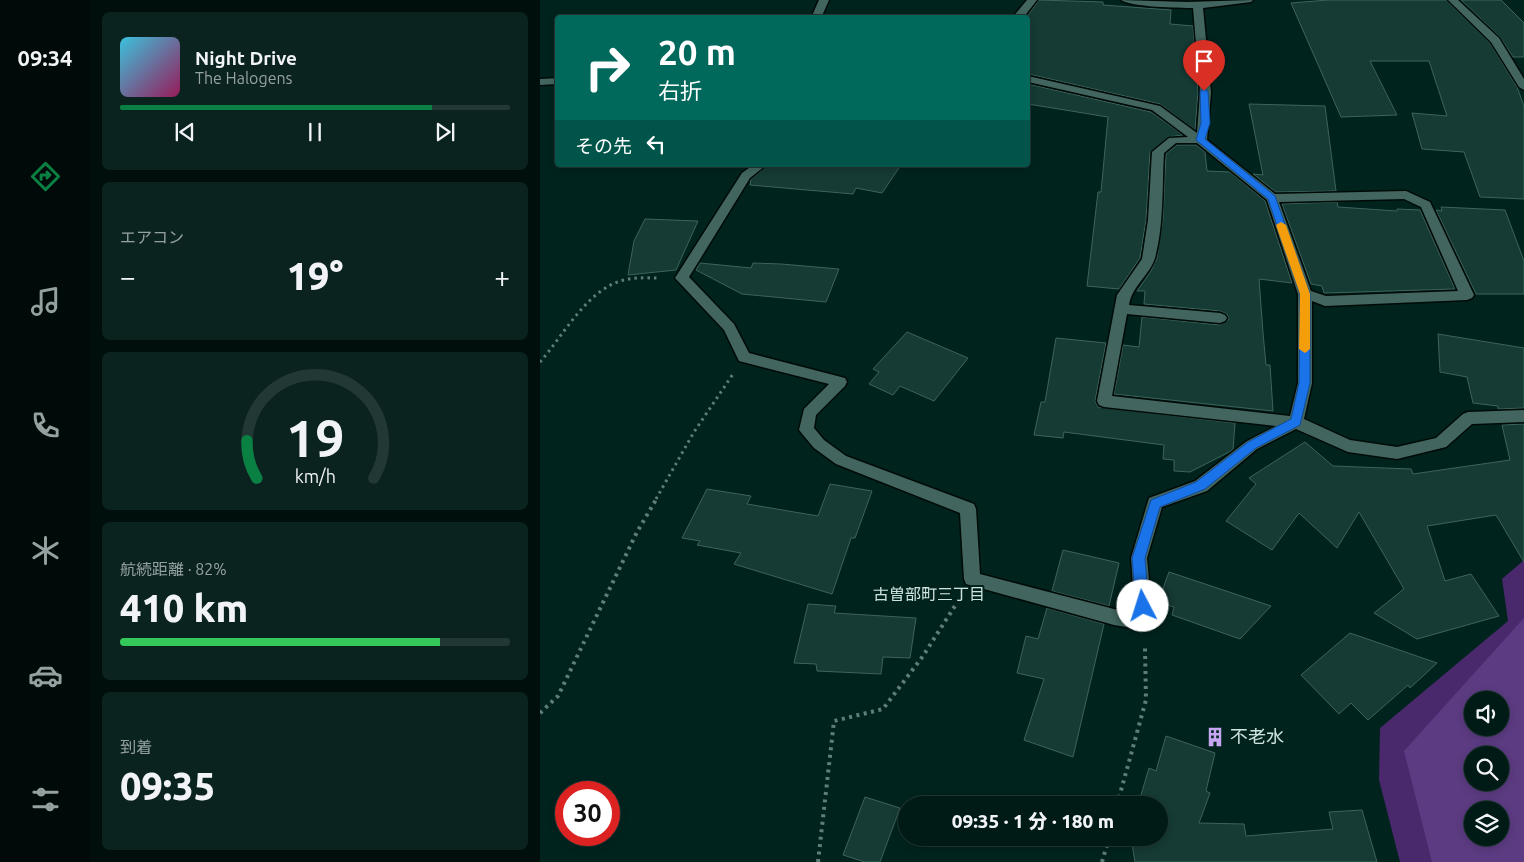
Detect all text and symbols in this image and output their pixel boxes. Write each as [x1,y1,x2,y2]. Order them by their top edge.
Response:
text: 20 m [658,32,736,72]
icon: right [575,35,640,100]
pin [1183,40,1225,91]
text: 09:34 [17,45,73,70]
text: Night Drive [195,47,297,69]
icon: arrive [1190,47,1218,75]
text: The Halogens [195,69,293,87]
text: 右折 [658,78,702,103]
icon: previous [171,118,199,146]
icon: pause [301,118,329,146]
icon: next [431,118,459,146]
icon: left [642,130,670,158]
text: その先 [575,135,632,157]
icon: directions [28,159,63,194]
text: エアコン [120,228,184,246]
text: 19° [287,255,343,297]
text: − [120,261,136,292]
text: + [494,261,510,292]
icon: music [28,284,63,319]
icon: phone [28,408,63,443]
text: 19 [286,409,344,467]
text: km/h [294,466,336,486]
icon: climate [28,533,63,568]
text: 航続距離 · 82% [120,560,227,578]
position arrow [1116,579,1168,631]
district label: 古曽部町三丁目 [873,585,985,603]
text: 410 km [120,587,248,629]
icon: car [28,658,63,693]
map controls [1464,691,1509,846]
button: sound [1464,691,1509,736]
building icon: 不老水 [1204,726,1226,748]
place label: 不老水 [1230,726,1284,746]
text: 到着 [120,738,152,756]
button: search [1464,746,1509,791]
text: 09:35 [120,765,215,807]
speed limit sign: 30 [555,781,620,846]
icon: filters [28,782,63,817]
button: layers [1464,801,1509,846]
text: 09:35 · 1 分 · 180 m [952,810,1114,832]

